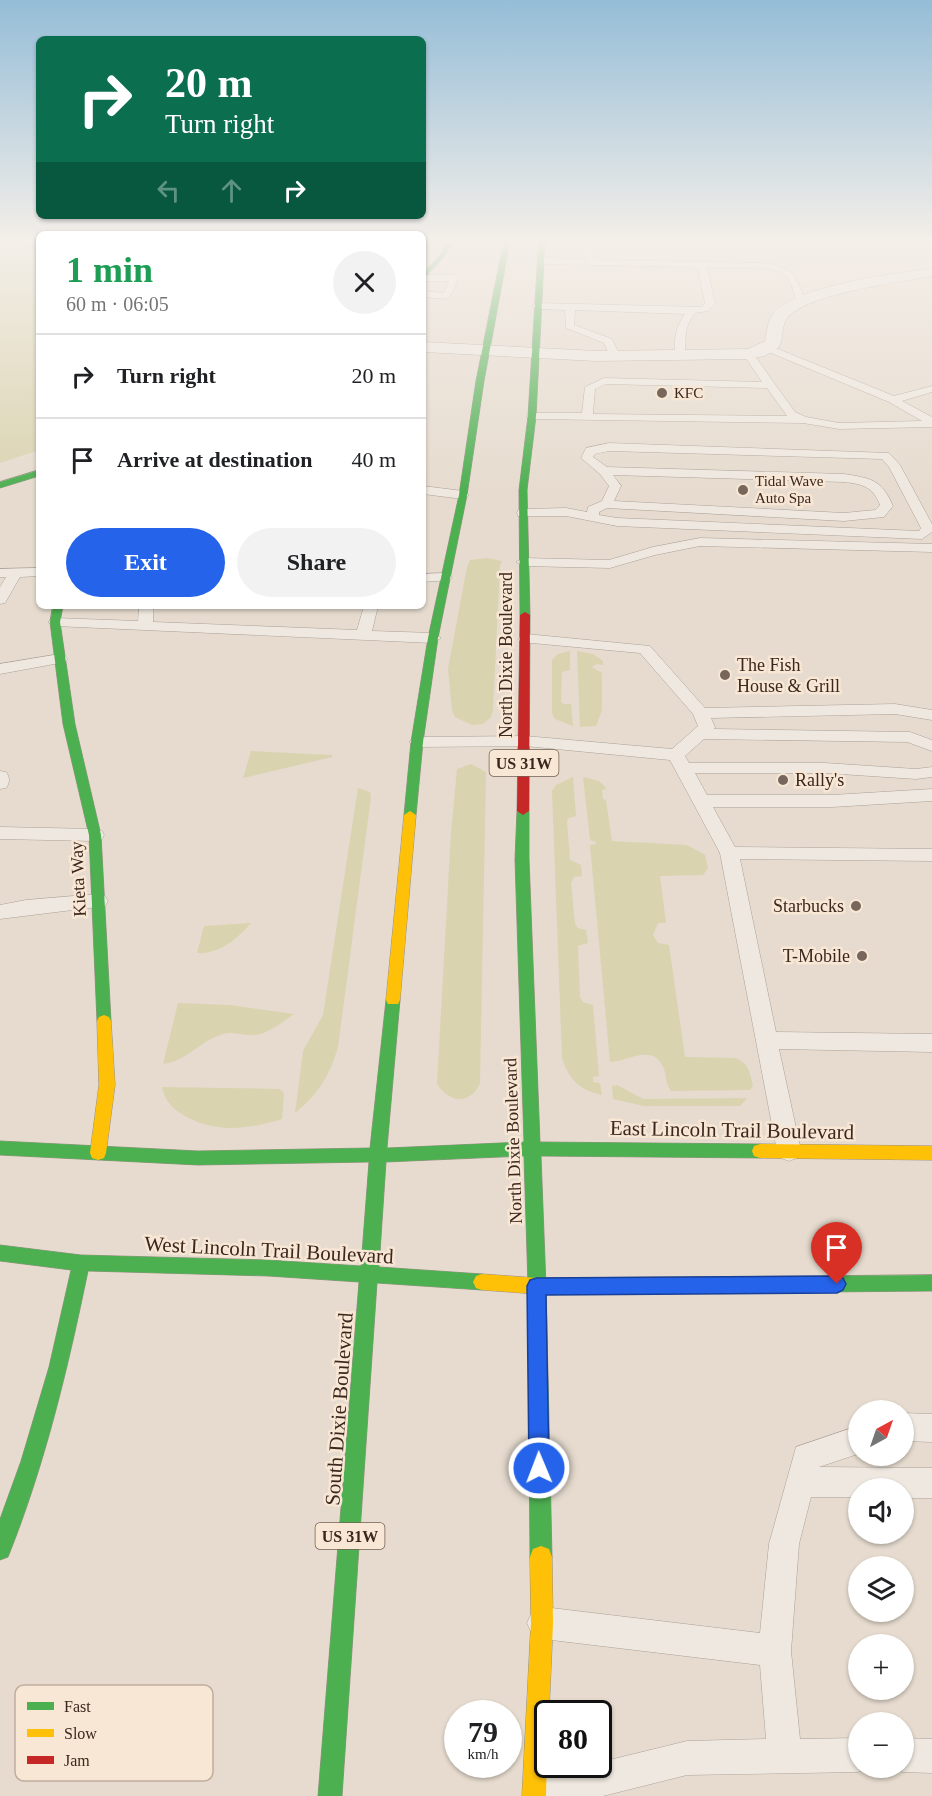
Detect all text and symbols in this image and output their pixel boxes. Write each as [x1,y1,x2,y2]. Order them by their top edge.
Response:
icon: right [66,60,144,138]
text: 20 m [165,60,253,106]
text: Turn right [165,109,274,139]
icon: left [152,174,185,207]
icon: ahead [215,174,248,207]
icon: right [278,174,311,207]
text: 1 min [66,250,153,290]
button: close [333,251,396,314]
text: 60 m · 06:05 [66,293,169,315]
icon: right [66,360,99,393]
text: Turn right [117,363,216,388]
text: 20 m [351,363,396,388]
place label: KFC [674,385,703,401]
marker: KFC [655,386,669,400]
icon: arrive [66,444,99,477]
text: Arrive at destination [117,447,313,472]
text: 40 m [351,447,396,472]
place label: Tidal Wave Auto Spa [755,473,824,506]
marker: Tidal Wave Auto Spa [736,483,750,497]
button: Exit [66,528,225,597]
button: Share [237,528,396,597]
street label: North Dixie Boulevard [496,572,516,738]
place label: The Fish House & Grill [737,655,840,696]
marker: The Fish House & Grill [718,668,732,682]
road number: US 31W [490,750,558,776]
place label: Rally's [795,770,844,790]
marker: Rally's [776,773,790,787]
street label: Kieta Way [66,841,90,917]
place label: Starbucks [773,896,844,916]
marker: Starbucks [849,899,863,913]
place label: T-Mobile [783,946,850,966]
marker: T-Mobile [855,949,869,963]
street label: North Dixie Boulevard [500,1058,526,1224]
street label: East Lincoln Trail Boulevard [610,1116,855,1144]
pin [811,1222,862,1284]
street label: West Lincoln Trail Boulevard [144,1231,395,1269]
icon: arrive [820,1231,853,1264]
street label: South Dixie Boulevard [320,1311,358,1506]
north arrow [848,1400,914,1466]
map controls [848,1400,914,1778]
position arrow [507,1436,571,1500]
button: sound [848,1478,914,1544]
road number: US 31W [316,1523,385,1549]
button: layers [848,1556,914,1622]
button: + [848,1634,914,1700]
legend [15,1685,213,1781]
text: Fast [64,1698,91,1715]
speed limit sign: 80 [534,1700,612,1778]
button: − [848,1712,914,1778]
text: 79 [468,1715,498,1748]
text: Slow [64,1725,97,1742]
text: km/h [468,1746,498,1762]
text: Jam [64,1752,90,1769]

